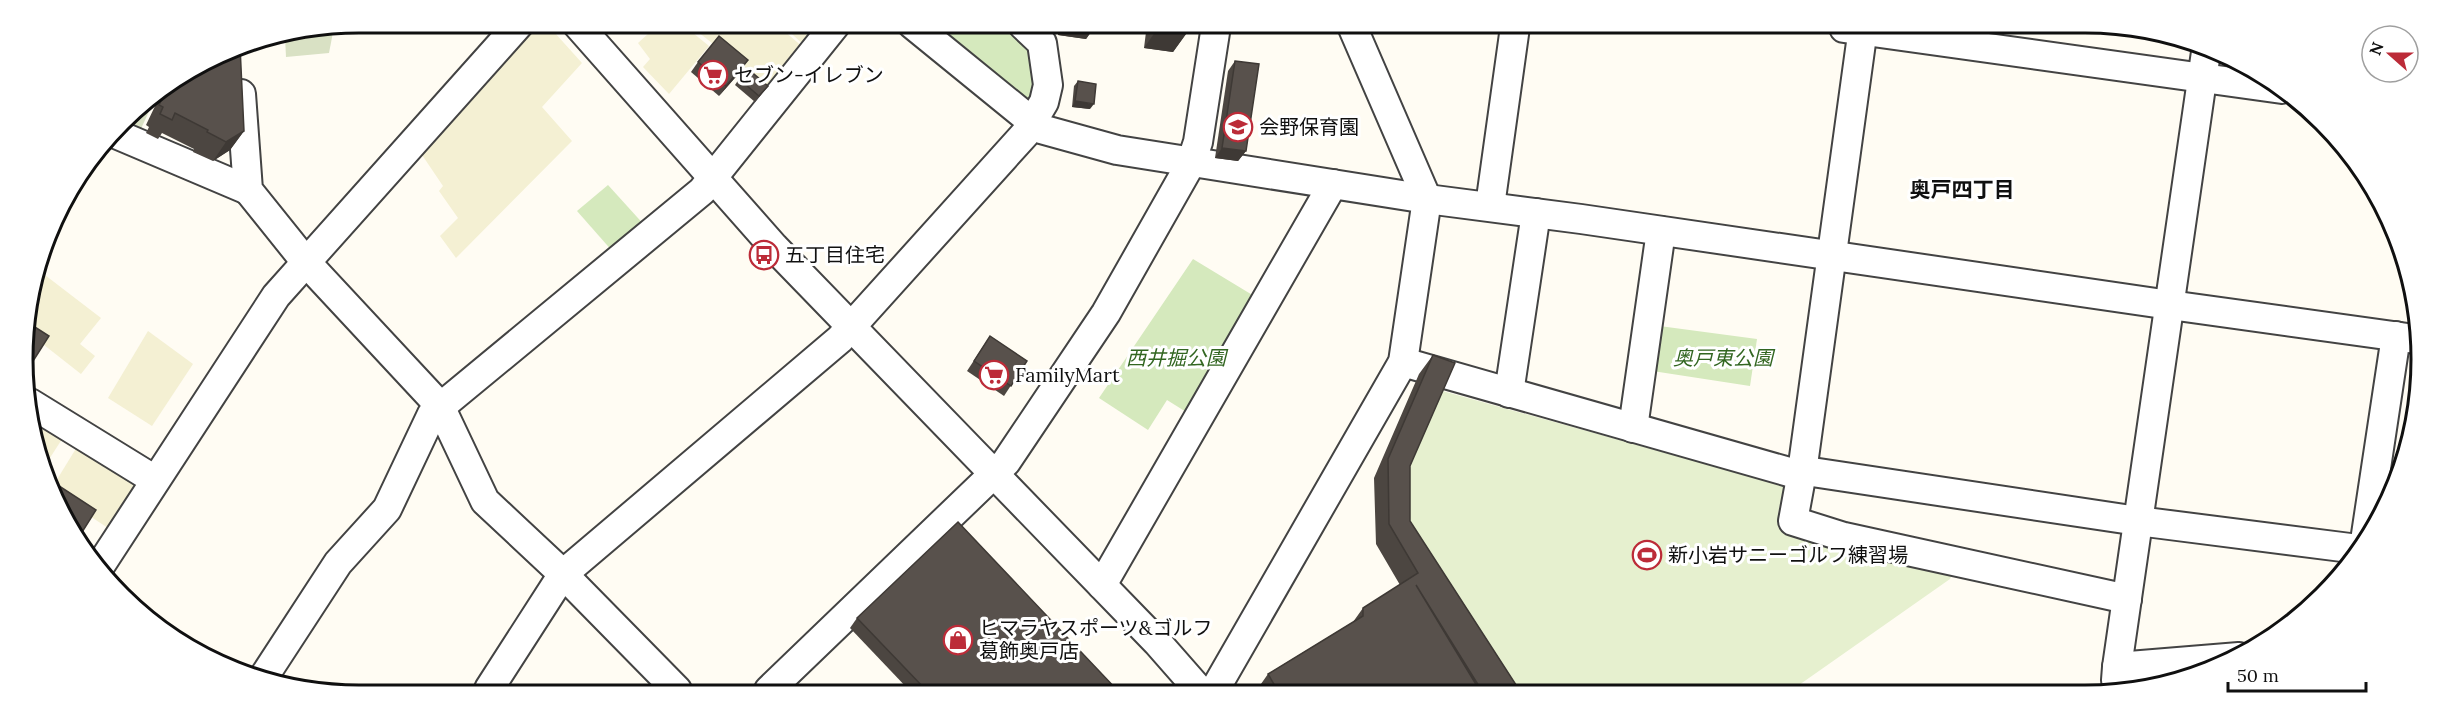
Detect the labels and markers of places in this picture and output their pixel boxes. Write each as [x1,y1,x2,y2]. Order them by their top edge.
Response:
supermarket icon: セブン-イレブン [697,59,729,91]
place label: セブン-イレブン [734,62,884,87]
school or university icon: 会野保育園 [1222,111,1254,143]
place label: 会野保育園 [1259,114,1359,139]
bus stop icon: 五丁目住宅 [748,239,780,271]
place label: 五丁目住宅 [785,242,885,267]
supermarket icon: FamilyMart [978,359,1010,391]
place label: FamilyMart [1015,362,1120,387]
sports icon: 新小岩サニーゴルフ練習場 [1631,539,1663,571]
place label: 新小岩サニーゴルフ練習場 [1668,542,1908,567]
place label: ヒマラヤスポーツ&ゴルフ 葛飾奥戸店 [979,615,1213,663]
shop icon: ヒマラヤスポーツ&ゴルフ 葛飾奥戸店 [942,624,974,656]

